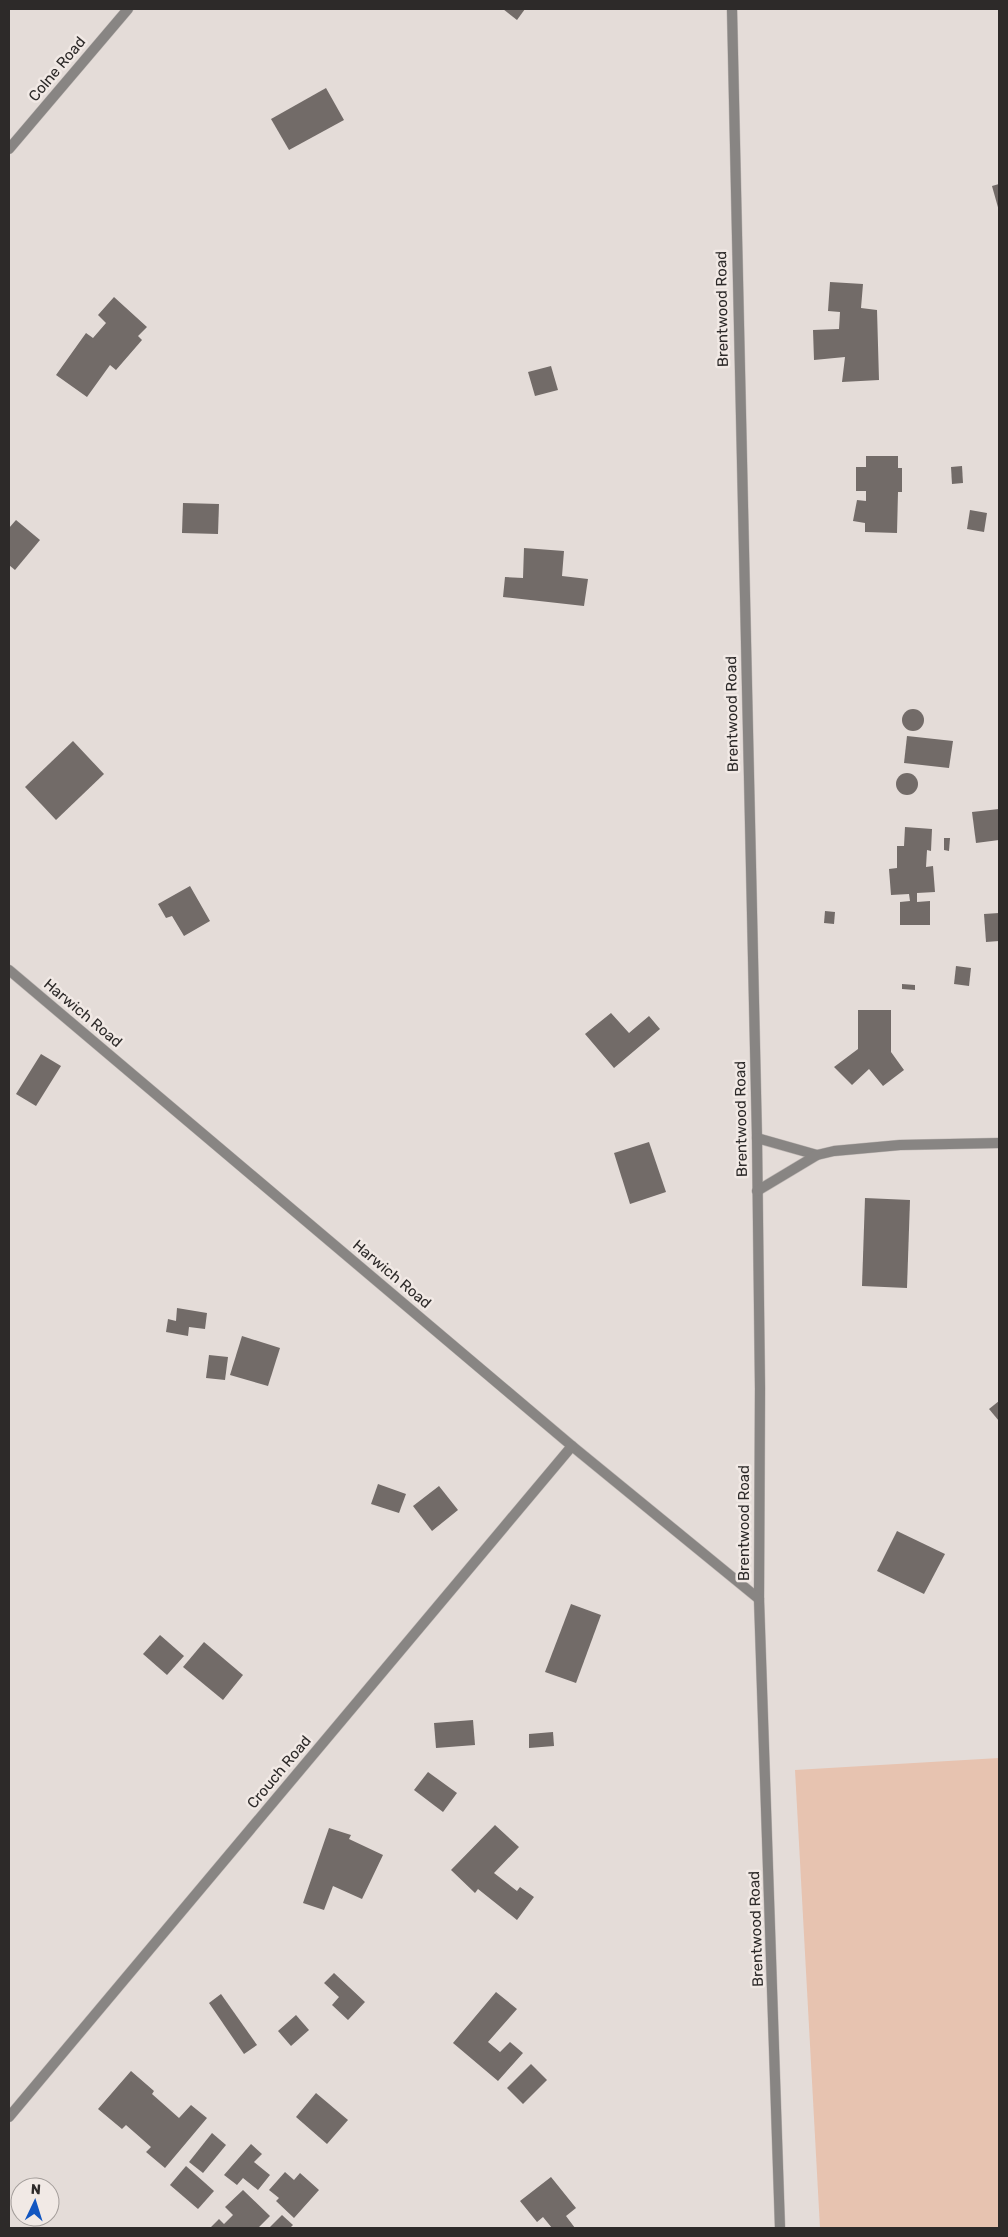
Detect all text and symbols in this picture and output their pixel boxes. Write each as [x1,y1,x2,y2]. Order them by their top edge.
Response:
street label: Colne Road [25,33,89,105]
street label: Brentwood Road [712,251,732,367]
street label: Brentwood Road [722,656,742,772]
street label: Harwich Road [40,975,126,1051]
street label: Brentwood Road [731,1061,751,1177]
street label: Harwich Road [349,1236,435,1312]
street label: Brentwood Road [735,1465,753,1581]
street label: Crouch Road [243,1732,315,1812]
street label: Brentwood Road [745,1871,767,1987]
north arrow [10,2177,60,2227]
text: N [30,2181,41,2198]

